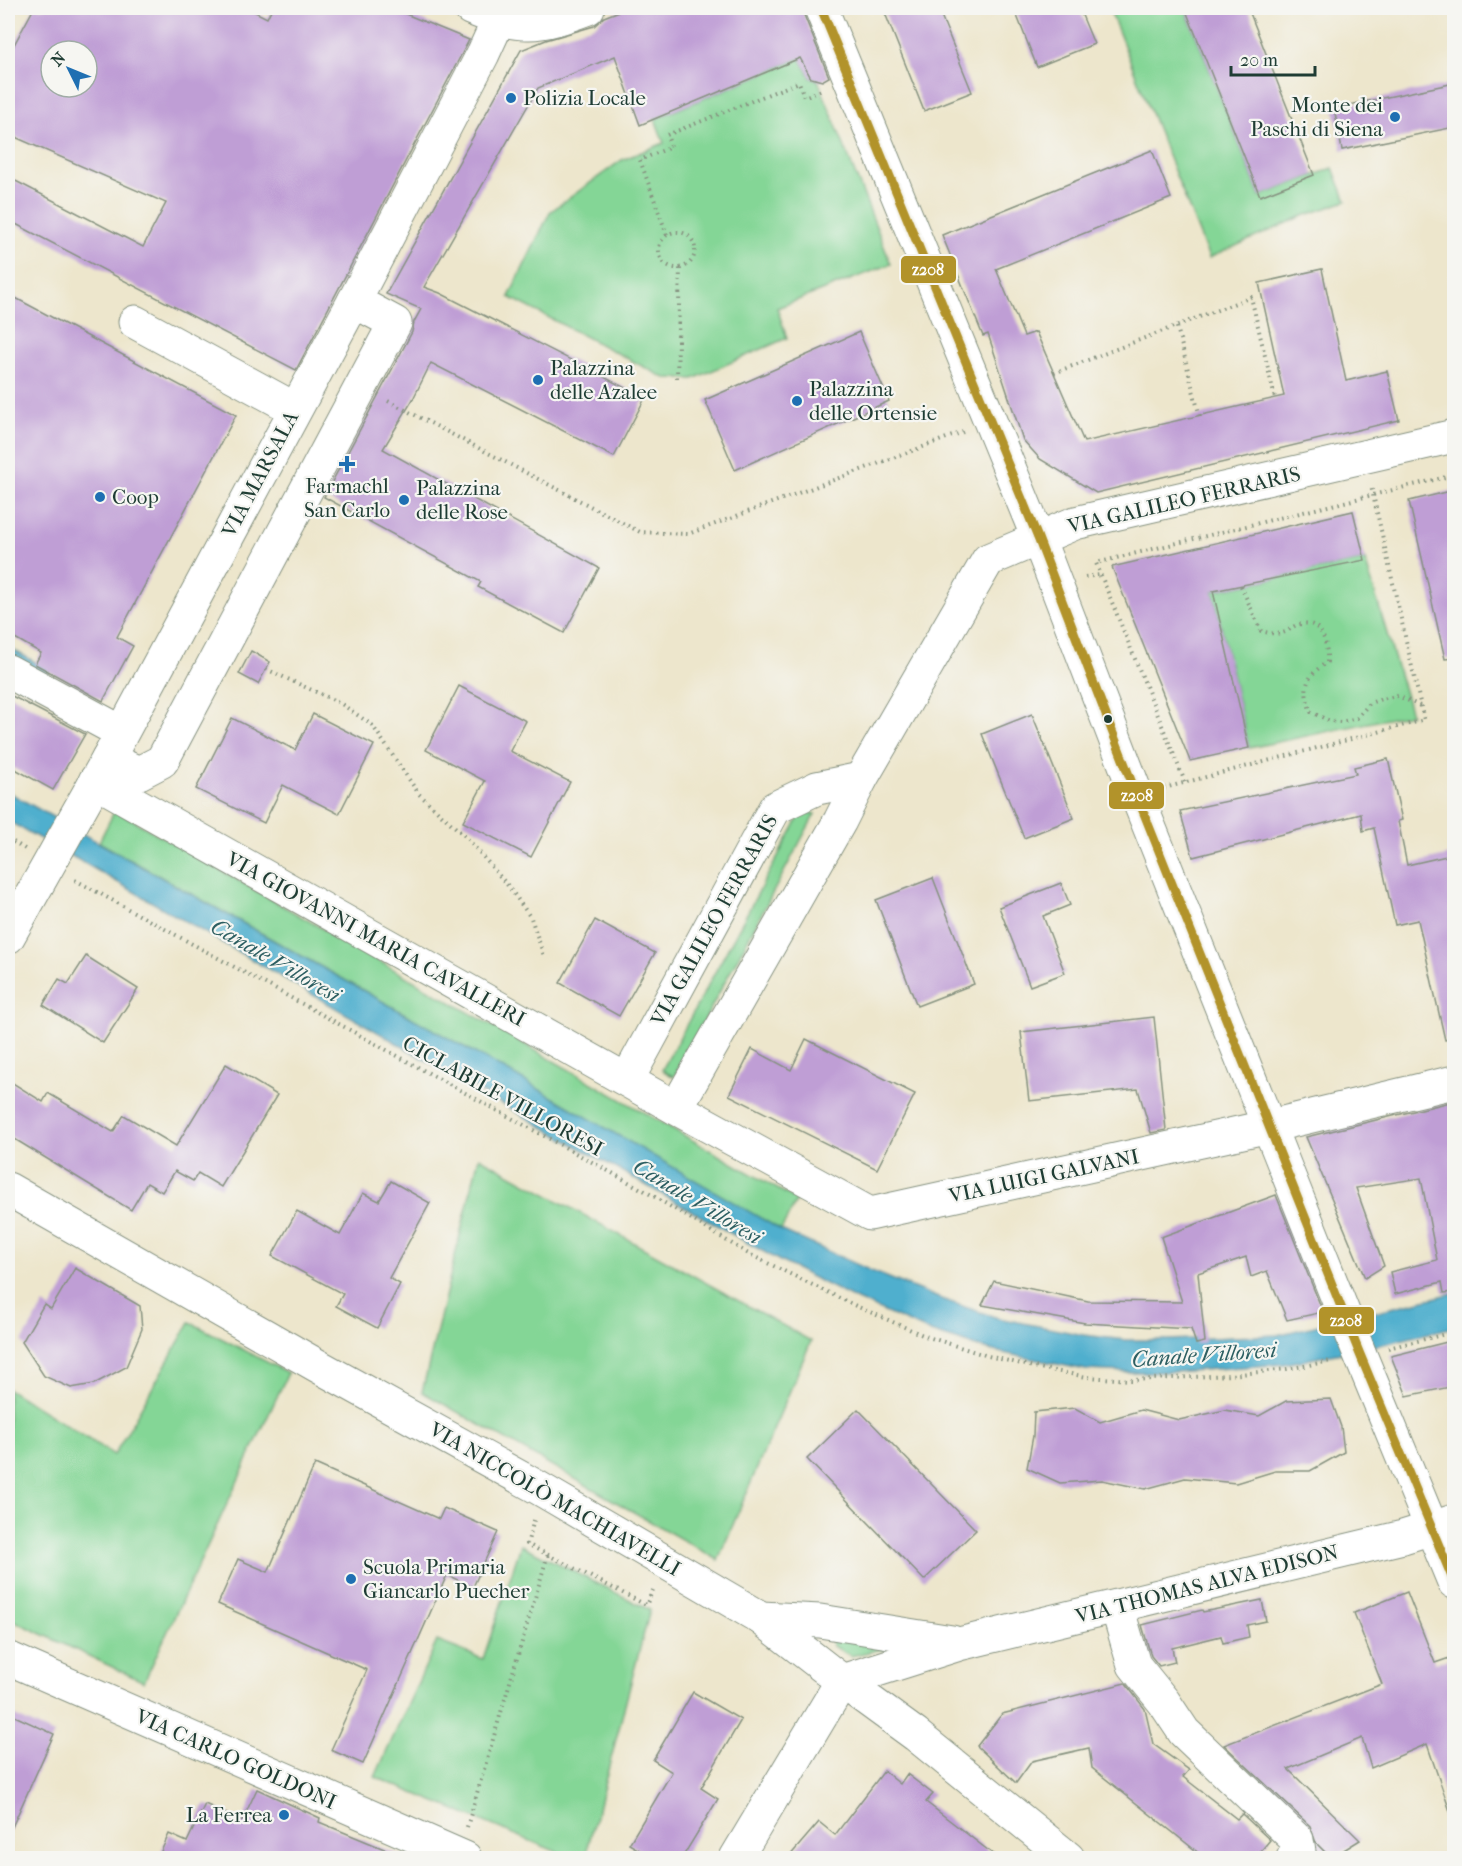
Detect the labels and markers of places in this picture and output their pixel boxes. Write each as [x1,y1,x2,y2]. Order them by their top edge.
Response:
place label: Polizia Locale [523,86,646,110]
marker: Polizia Locale [504,91,518,105]
place label: Monte dei Paschi di Siena [1250,93,1383,141]
marker: Monte dei Paschi di Siena [1388,110,1402,124]
place label: Palazzina delle Azalee [550,356,657,404]
marker: Palazzina delle Azalee [531,373,545,387]
place label: Palazzina delle Ortensie [809,377,937,425]
marker: Palazzina delle Ortensie [790,394,804,408]
marker: Farmachl San Carlo [340,457,354,471]
place label: Farmachl San Carlo [304,474,390,522]
place label: Palazzina delle Rose [416,476,508,524]
place label: Coop [112,485,159,509]
marker: Coop [93,490,107,504]
marker: Palazzina delle Rose [397,493,411,507]
unlabelled marker [1102,713,1114,725]
place label: Scuola Primaria Giancarlo Puecher [363,1555,530,1603]
marker: Scuola Primaria Giancarlo Puecher [344,1572,358,1586]
place label: La Ferrea [186,1803,272,1827]
marker: La Ferrea [277,1808,291,1822]

